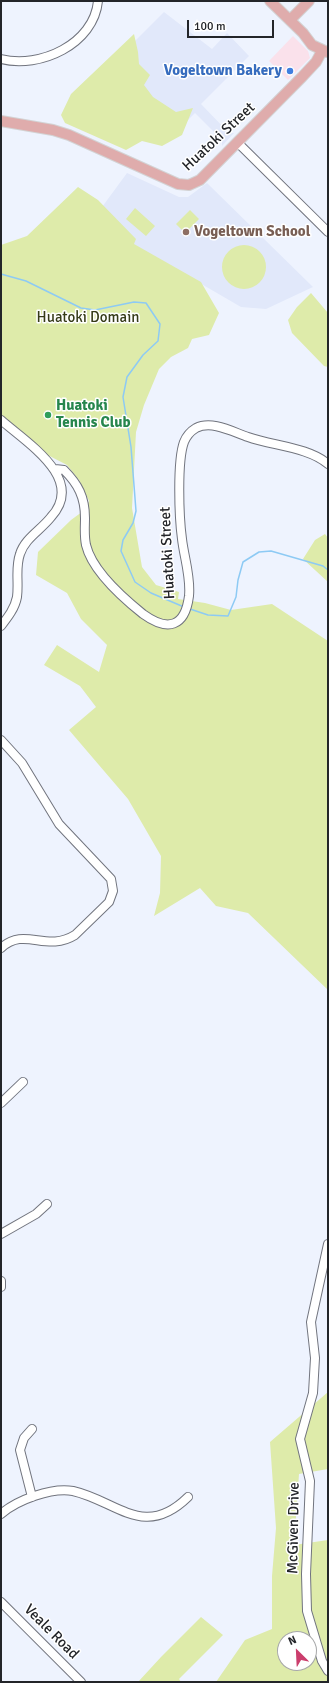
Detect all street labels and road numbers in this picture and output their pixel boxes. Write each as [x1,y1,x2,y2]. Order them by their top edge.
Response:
street label: Huatoki Street [179,99,259,175]
street label: Huatoki Street [157,506,179,600]
street label: McGiven Drive [284,1482,304,1574]
street label: Veale Road [20,1601,82,1663]

